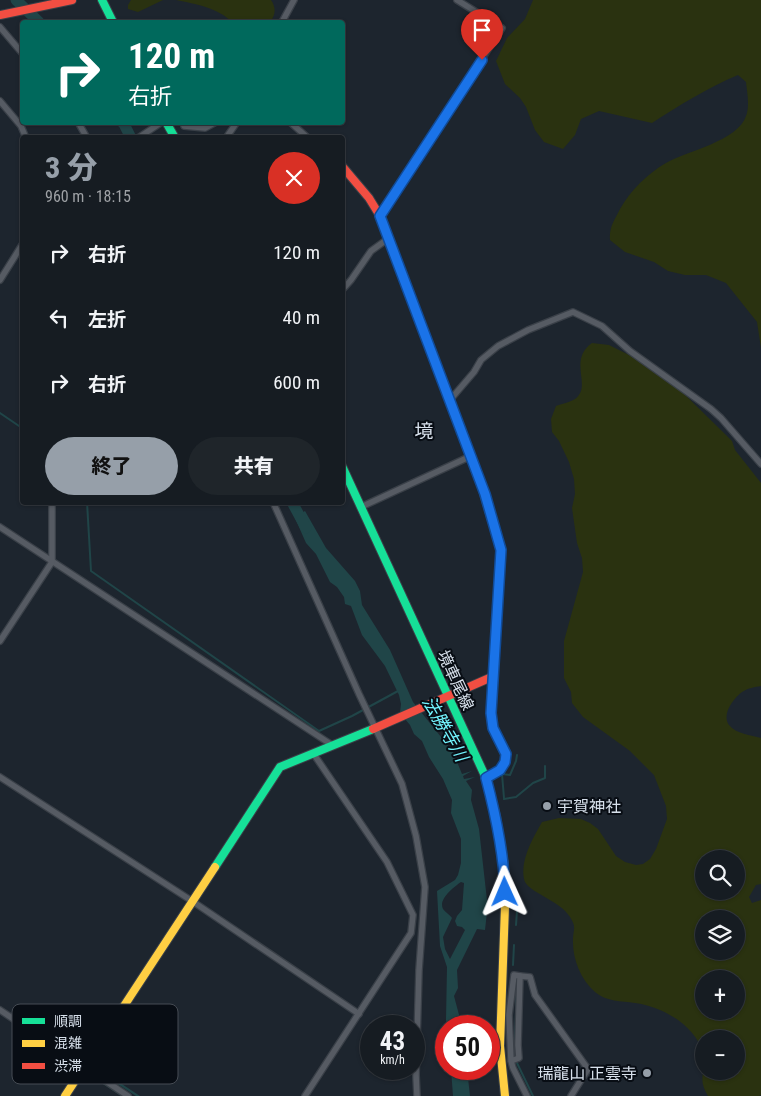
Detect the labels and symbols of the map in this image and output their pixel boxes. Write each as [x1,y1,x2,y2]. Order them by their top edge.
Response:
pin [461,9,503,60]
district label: 境 [414,420,434,443]
street label: 境車尾線 [433,647,478,713]
water label: 法勝寺川 [418,692,474,767]
place label: 宇賀神社 [557,797,621,816]
marker: 宇賀神社 [541,800,553,812]
position arrow [478,865,530,917]
legend [12,1004,178,1084]
text: 順調 [54,1013,82,1029]
speed limit sign: 50 [435,1015,500,1080]
text: 混雑 [54,1035,82,1051]
text: 渋滞 [54,1058,82,1074]
place label: 瑞龍山 正雲寺 [537,1064,637,1083]
marker: 瑞龍山 正雲寺 [641,1067,653,1079]

